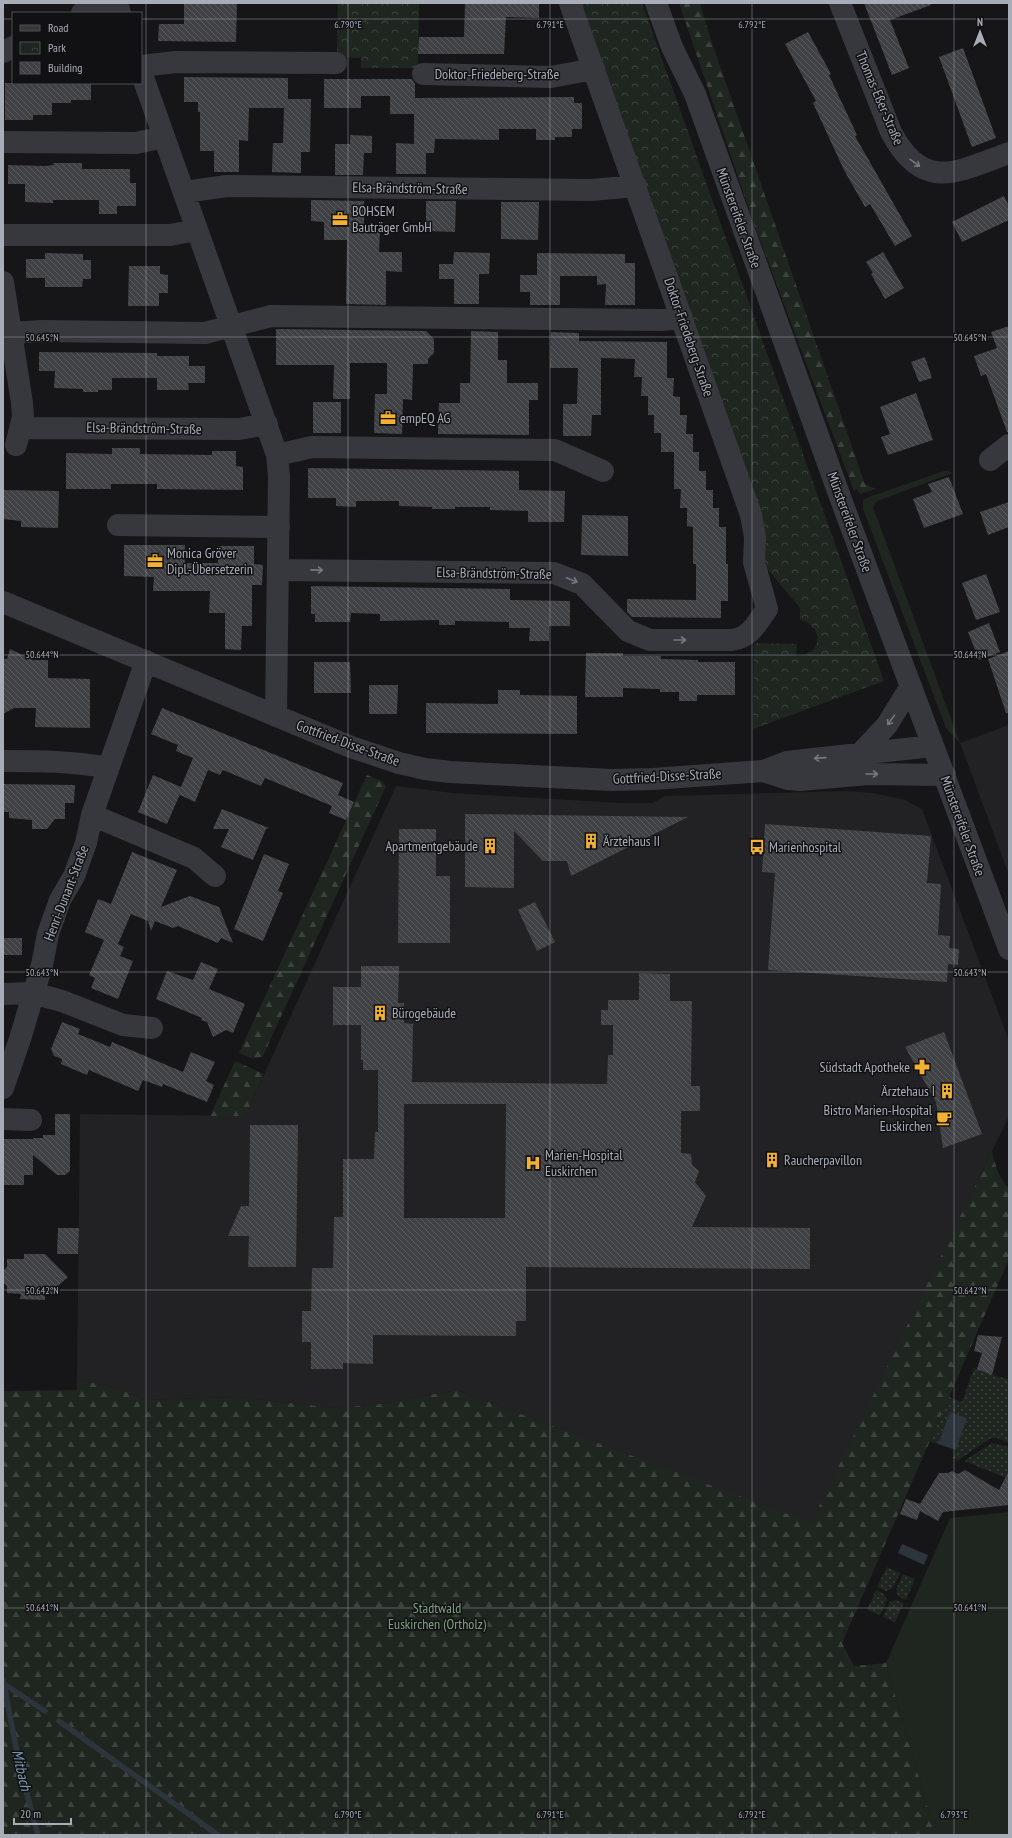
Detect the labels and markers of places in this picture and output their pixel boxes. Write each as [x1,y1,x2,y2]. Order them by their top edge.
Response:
place label: BOHSEM Bauträger GmbH [352,202,432,236]
office icon: BOHSEM Bauträger GmbH [331,210,349,228]
office icon: empEQ AG [379,409,397,427]
place label: empEQ AG [400,409,451,427]
place label: Monica Gröver Dipl.-Übersetzerin [167,544,253,578]
office icon: Monica Gröver Dipl.-Übersetzerin [146,552,164,570]
building icon: Ärztehaus II [582,832,600,850]
place label: Ärztehaus II [603,832,660,850]
place label: Apartmentgebäude [385,837,478,855]
building icon: Apartmentgebäude [481,837,499,855]
bus stop icon: Marienhospital [748,838,766,856]
place label: Marienhospital [769,838,842,856]
building icon: Bürogebäude [371,1004,389,1022]
place label: Bürogebäude [392,1004,456,1022]
place label: Südstadt Apotheke [820,1058,910,1076]
pharmacy icon: Südstadt Apotheke [913,1058,931,1076]
place label: Ärztehaus I [881,1082,935,1100]
building icon: Ärztehaus I [938,1082,956,1100]
place label: Bistro Marien-Hospital Euskirchen [823,1101,933,1135]
cafe icon: Bistro Marien-Hospital Euskirchen [935,1109,953,1127]
place label: Marien-Hospital Euskirchen [545,1146,623,1180]
building icon: Raucherpavillon [763,1151,781,1169]
place label: Raucherpavillon [784,1151,862,1169]
hospital icon: Marien-Hospital Euskirchen [524,1154,542,1172]

